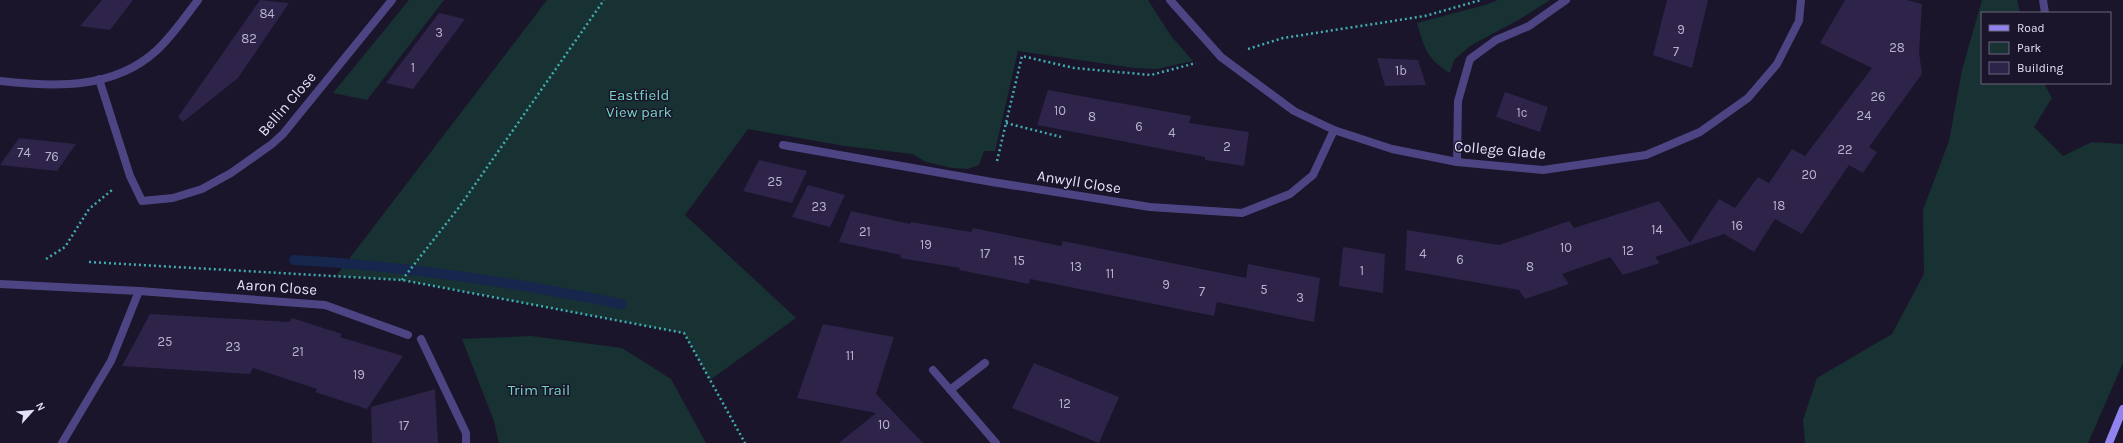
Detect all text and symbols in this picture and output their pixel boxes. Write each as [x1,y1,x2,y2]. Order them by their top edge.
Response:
house number: 84 [259,6,275,21]
legend [1981,12,2111,84]
text: Road [2017,21,2045,35]
house number: 9 [1677,22,1685,37]
house number: 3 [435,25,443,40]
house number: 82 [241,31,257,46]
house number: 28 [1889,40,1905,55]
text: Park [2017,41,2042,55]
house number: 7 [1673,44,1679,59]
house number: 1 [411,60,415,75]
text: Building [2017,61,2064,75]
house number: 1b [1395,63,1407,78]
street label: Bellin Close [254,68,320,140]
park label: Eastfield View park [606,86,672,121]
house number: 26 [1871,89,1885,104]
house number: 10 [1054,103,1066,118]
house number: 1c [1516,105,1528,120]
house number: 24 [1857,108,1871,123]
house number: 8 [1088,109,1096,124]
house number: 6 [1135,119,1143,134]
house number: 4 [1168,125,1176,140]
street label: College Glade [1453,137,1547,163]
house number: 2 [1223,139,1231,154]
house number: 22 [1837,142,1853,157]
house number: 74 [17,145,31,160]
house number: 76 [45,149,59,164]
street label: Anwyll Close [1036,166,1122,198]
house number: 20 [1801,167,1817,182]
house number: 25 [768,174,782,189]
house number: 18 [1773,198,1785,213]
house number: 23 [811,199,827,214]
house number: 16 [1731,218,1743,233]
house number: 14 [1651,222,1663,237]
house number: 21 [859,224,871,239]
house number: 19 [920,237,932,252]
house number: 10 [1560,240,1572,255]
house number: 12 [1622,243,1634,258]
house number: 17 [980,246,990,261]
house number: 4 [1419,246,1427,261]
house number: 6 [1456,252,1464,267]
house number: 15 [1013,253,1025,268]
house number: 13 [1070,259,1082,274]
house number: 8 [1526,259,1534,274]
house number: 1 [1360,263,1364,278]
house number: 11 [1106,266,1114,281]
street label: Aaron Close [236,275,318,299]
house number: 9 [1162,277,1170,292]
house number: 5 [1260,282,1268,297]
house number: 7 [1199,284,1205,299]
house number: 3 [1296,290,1304,305]
house number: 25 [158,334,172,349]
house number: 23 [225,339,241,354]
house number: 21 [292,344,304,359]
house number: 11 [846,348,854,363]
house number: 19 [353,367,365,382]
park label: Trim Trail [508,381,570,399]
north arrow [12,391,52,431]
house number: 12 [1059,396,1071,411]
text: N [33,400,48,413]
house number: 10 [878,417,890,432]
house number: 17 [399,418,409,433]

